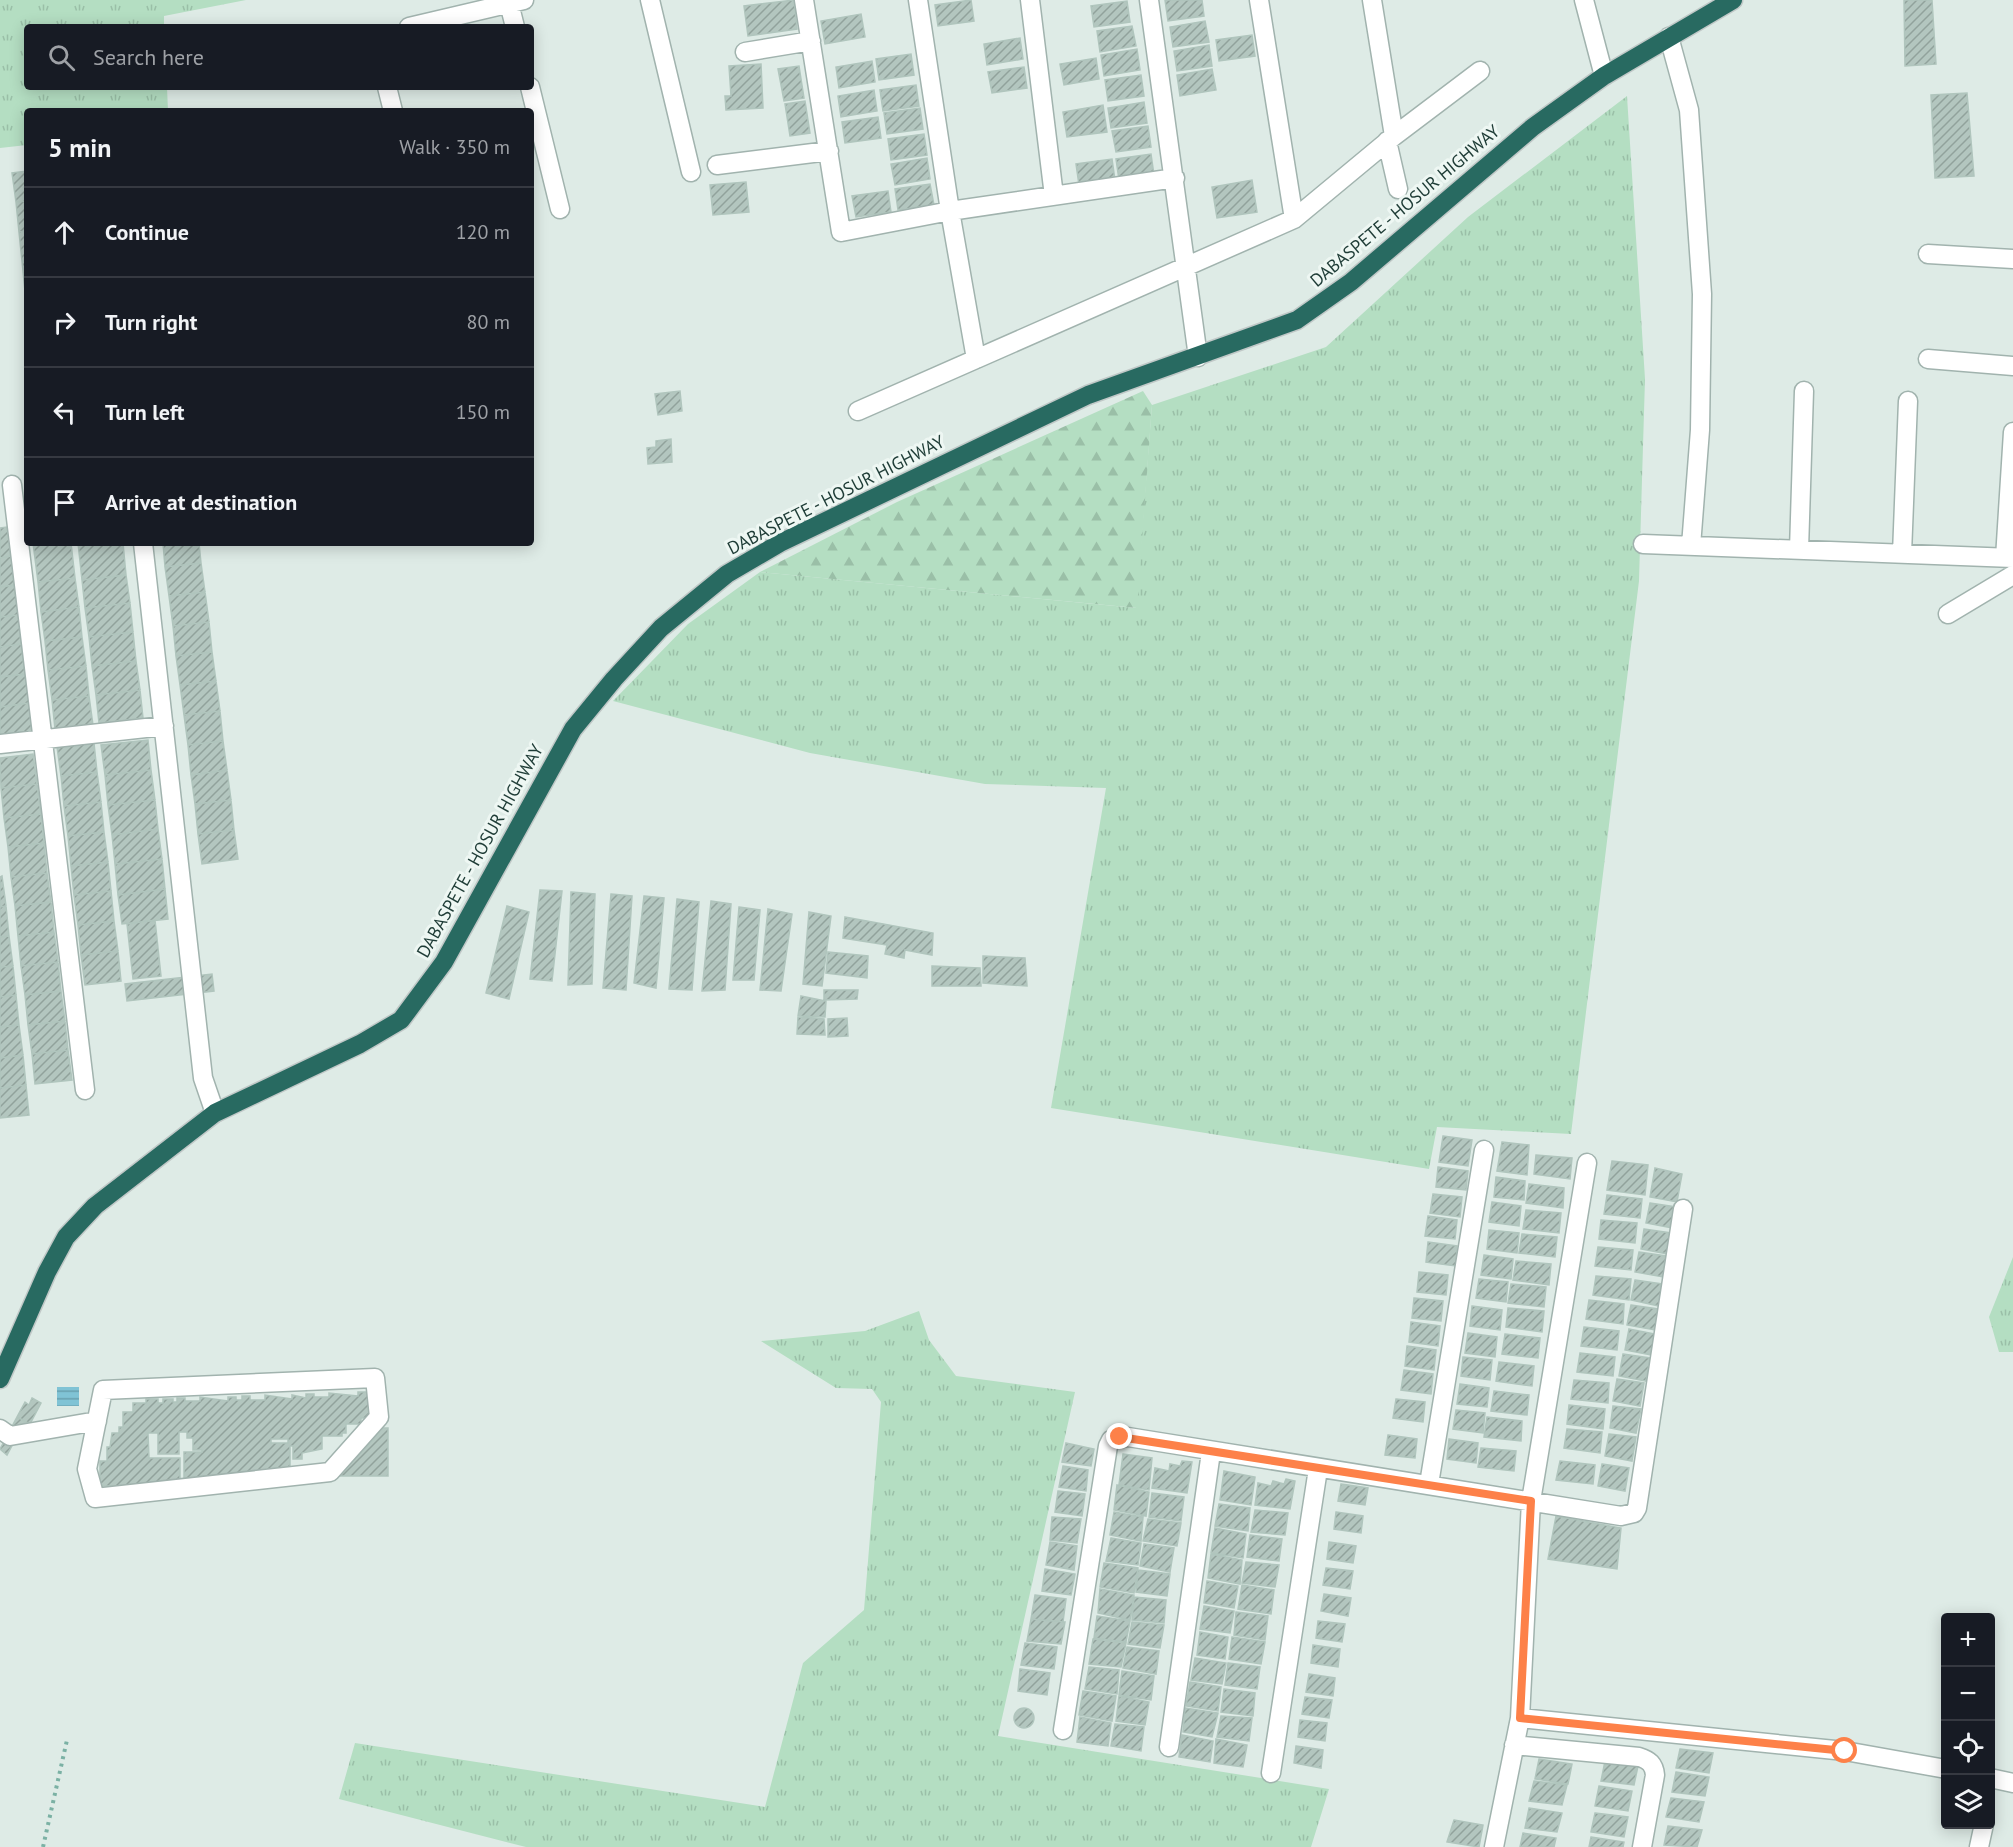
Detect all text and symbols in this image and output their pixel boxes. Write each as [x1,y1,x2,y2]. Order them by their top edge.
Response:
search box [24,24,534,90]
icon: search [45,41,78,74]
text: Search here [93,43,204,71]
street label: DABASPETE - HOSUR HIGHWAY [1305,120,1504,292]
text: 5 min [48,131,111,164]
text: Walk · 350 m [399,134,510,160]
icon: ahead [48,216,81,249]
text: Continue [105,218,189,246]
text: 120 m [456,219,510,245]
icon: right [48,306,81,339]
text: Turn right [105,308,197,336]
text: 80 m [467,309,510,335]
icon: left [48,396,81,429]
text: Turn left [105,398,185,426]
text: 150 m [456,399,510,425]
street label: DABASPETE - HOSUR HIGHWAY [723,430,948,559]
icon: arrive [48,486,81,519]
text: Arrive at destination [105,488,297,516]
street label: DABASPETE - HOSUR HIGHWAY [411,740,548,961]
route end [1106,1423,1132,1449]
map controls [1941,1613,1995,1829]
button: + [1941,1613,1995,1667]
button: − [1941,1667,1995,1721]
button: locate [1941,1721,1995,1775]
route start [1831,1737,1857,1763]
button: layers [1941,1775,1995,1829]

